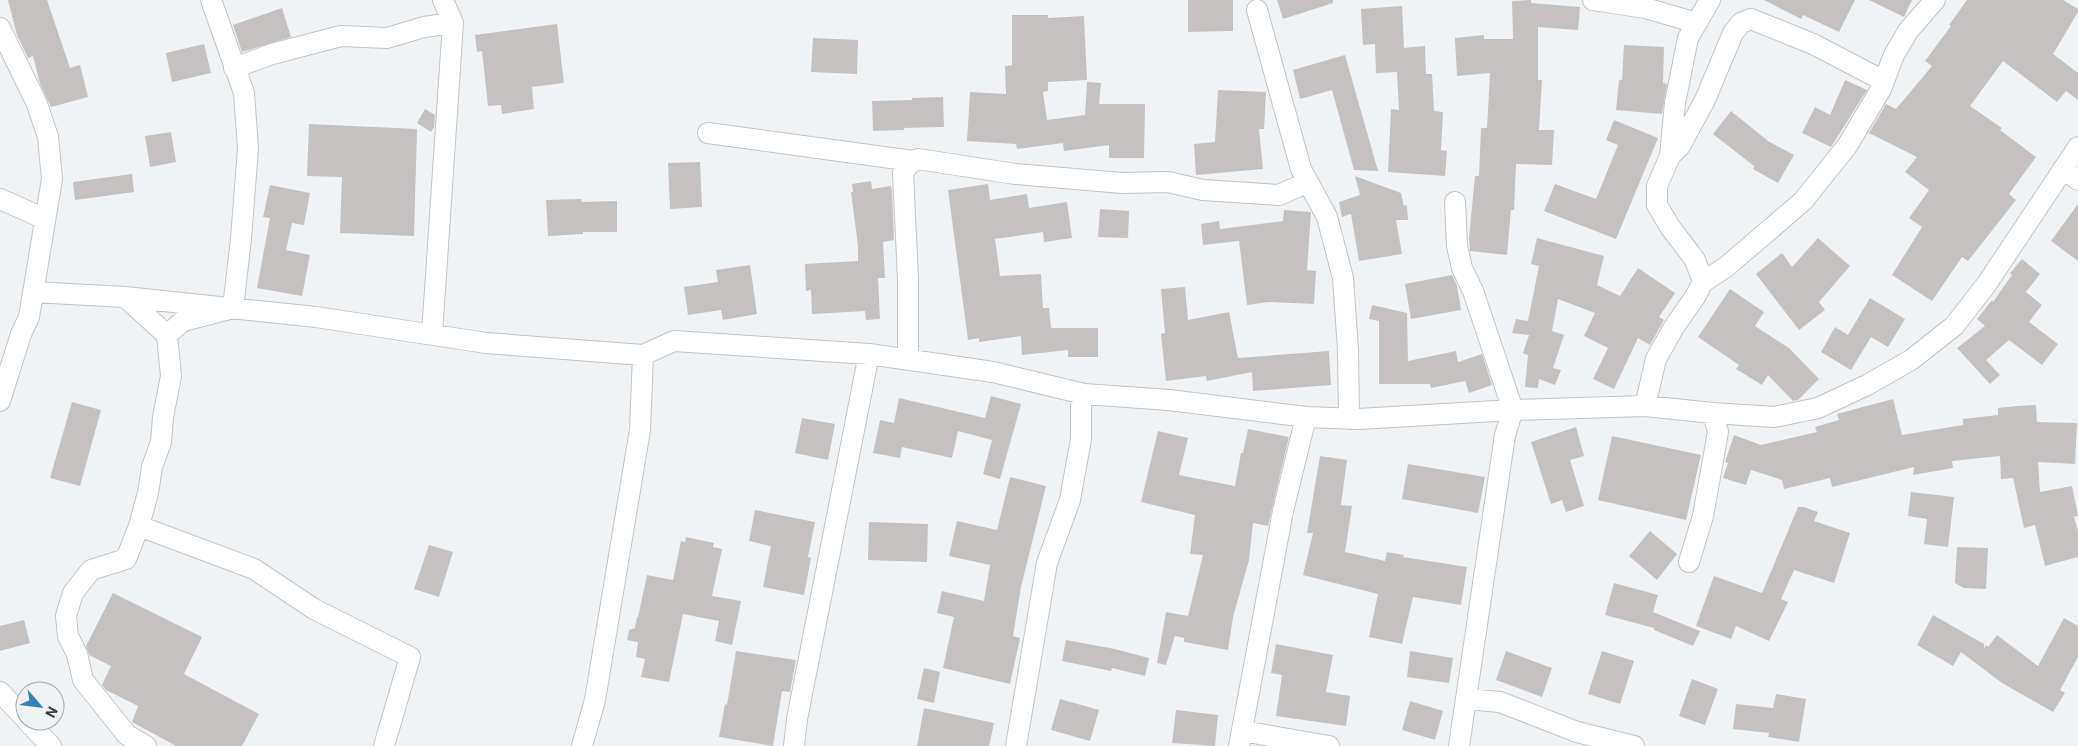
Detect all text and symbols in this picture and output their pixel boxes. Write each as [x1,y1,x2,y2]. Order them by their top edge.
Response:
north arrow [15,681,65,731]
text: N [42,704,61,720]

